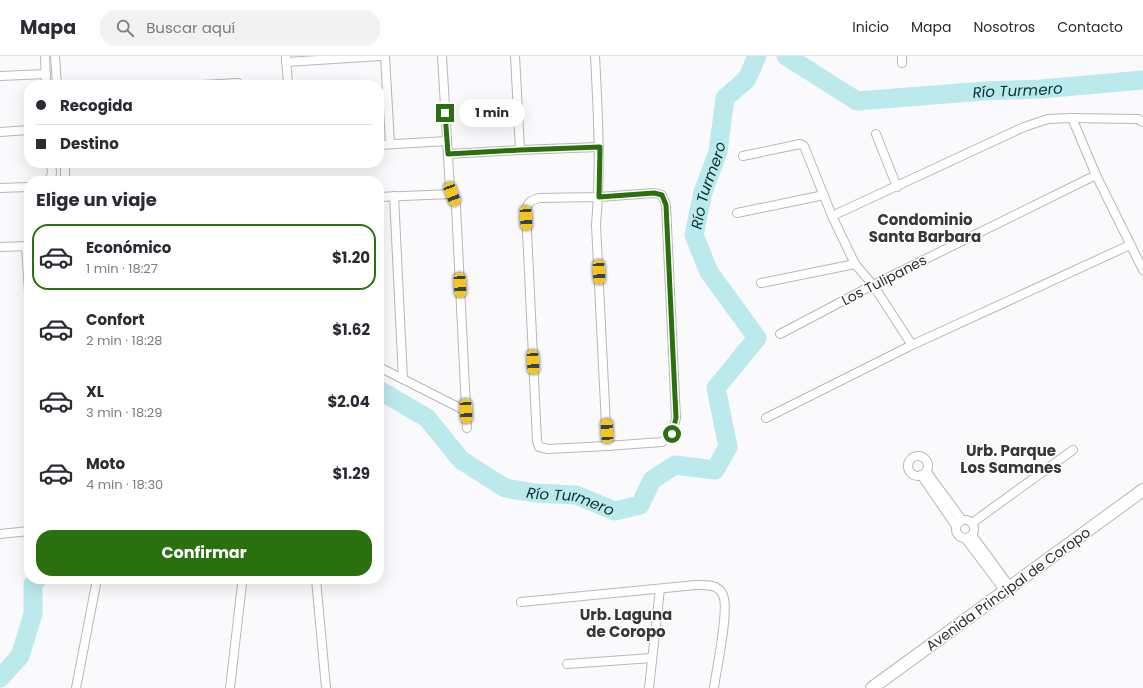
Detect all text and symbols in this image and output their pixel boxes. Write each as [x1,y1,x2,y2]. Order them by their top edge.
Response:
search box [100,10,380,46]
text: Mapa [20,14,76,41]
icon: search [114,17,136,39]
text: Buscar aquí [146,17,235,38]
text: Inicio [852,17,889,37]
text: Mapa [911,17,952,37]
text: Nosotros [974,17,1035,37]
text: Contacto [1057,17,1123,37]
water label: Río Turmero [972,77,1063,102]
text: Recogida [60,95,133,116]
callout: 1 min [459,99,525,127]
text: 1 min [475,103,509,122]
route end [436,104,454,122]
text: Destino [60,133,119,154]
water label: Río Turmero [685,141,730,231]
car [442,181,462,207]
text: Elige un viaje [36,187,157,212]
car [519,206,533,230]
district label: Condominio Santa Barbara [869,209,981,247]
text: Económico [86,237,171,258]
icon: car [38,239,74,275]
text: $1.20 [332,247,370,268]
street label: Los Tulipanes [838,250,930,310]
text: 1 min · 18:27 [86,259,158,278]
car [592,260,606,284]
car [453,273,467,297]
text: Confort [86,309,145,330]
icon: car [38,311,74,347]
text: $1.62 [332,319,370,340]
text: 2 min · 18:28 [86,331,162,350]
car [526,350,540,374]
text: XL [86,381,104,402]
icon: car [38,383,74,419]
text: $2.04 [327,391,370,412]
car [459,399,473,423]
text: 3 min · 18:29 [86,403,163,422]
car [600,419,614,443]
route start [663,425,681,443]
district label: Urb. Parque Los Samanes [960,440,1062,478]
text: Moto [86,453,125,474]
icon: car [38,455,74,491]
text: $1.29 [332,463,370,484]
text: 4 min · 18:30 [86,475,163,494]
water label: Río Turmero [525,481,618,520]
street label: Avenida Principal de Coropo [922,522,1094,656]
button: Confirmar [36,530,372,576]
district label: Urb. Laguna de Coropo [580,604,672,642]

